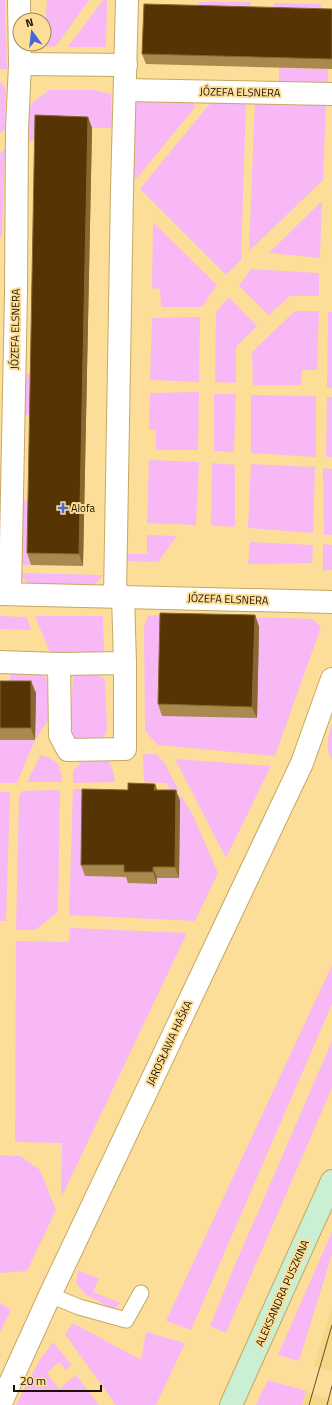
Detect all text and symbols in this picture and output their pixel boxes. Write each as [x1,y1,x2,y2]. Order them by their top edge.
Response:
north arrow [12,12,52,52]
text: N [24,14,35,31]
street label: JÓZEFA ELSNERA [199,83,281,101]
street label: JÓZEFA ELSNERA [6,288,24,370]
place label: Alofa [71,500,96,516]
marker: Alofa [58,503,68,513]
street label: JÓZEFA ELSNERA [187,590,269,608]
street label: JAROSŁAWA HAŠKA [142,997,196,1088]
street label: ALEKSANDRA PUSZKINA [251,1237,313,1349]
scale bar [14,1367,101,1393]
text: 20 m [20,1371,46,1390]

